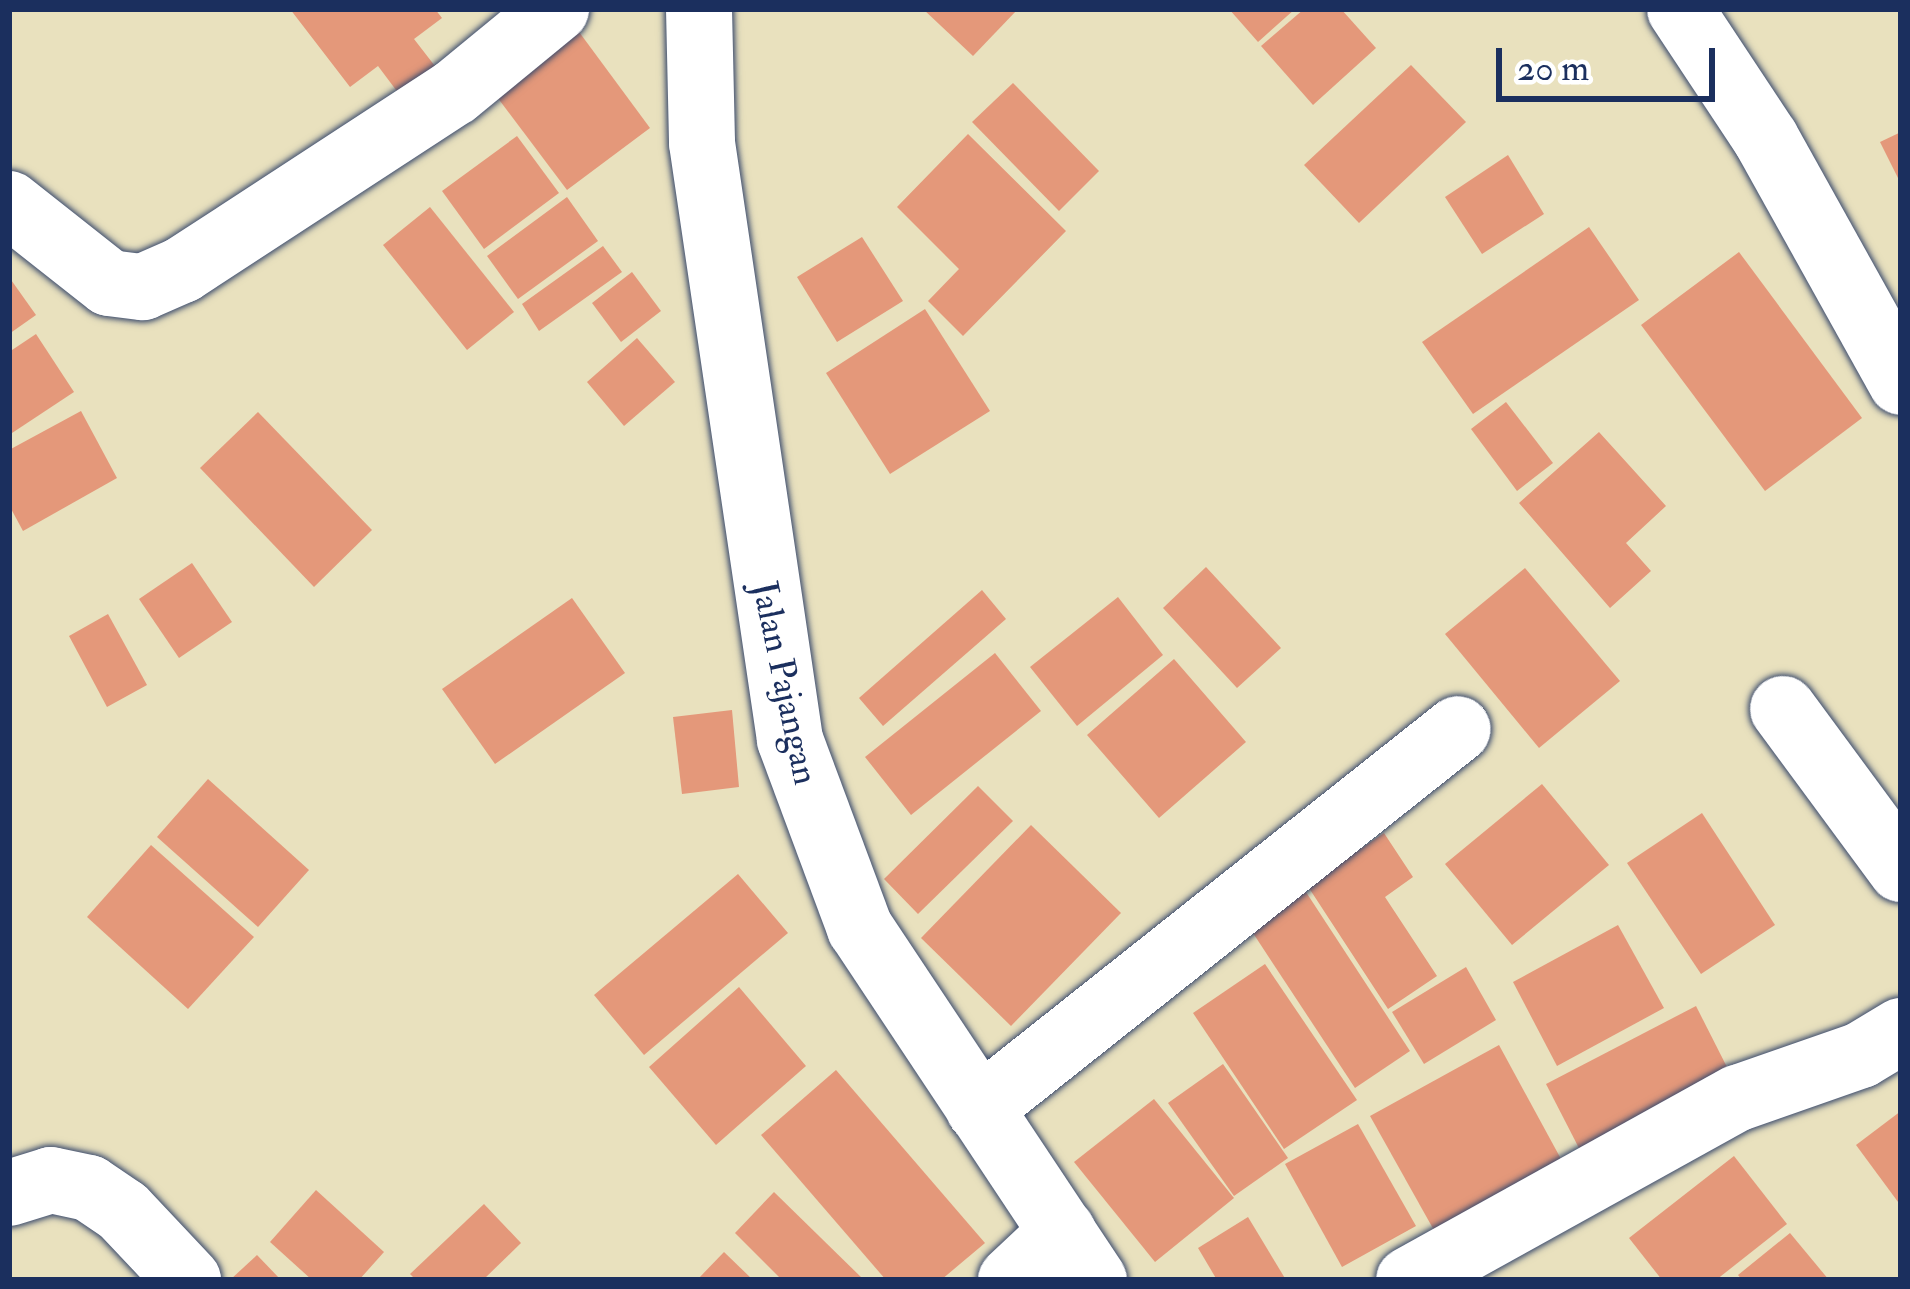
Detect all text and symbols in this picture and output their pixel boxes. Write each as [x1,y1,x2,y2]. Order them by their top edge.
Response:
scale bar [1502,24,1721,98]
text: 20 m [1517,46,1589,91]
street label: Jalan Pajangan [742,577,828,789]

